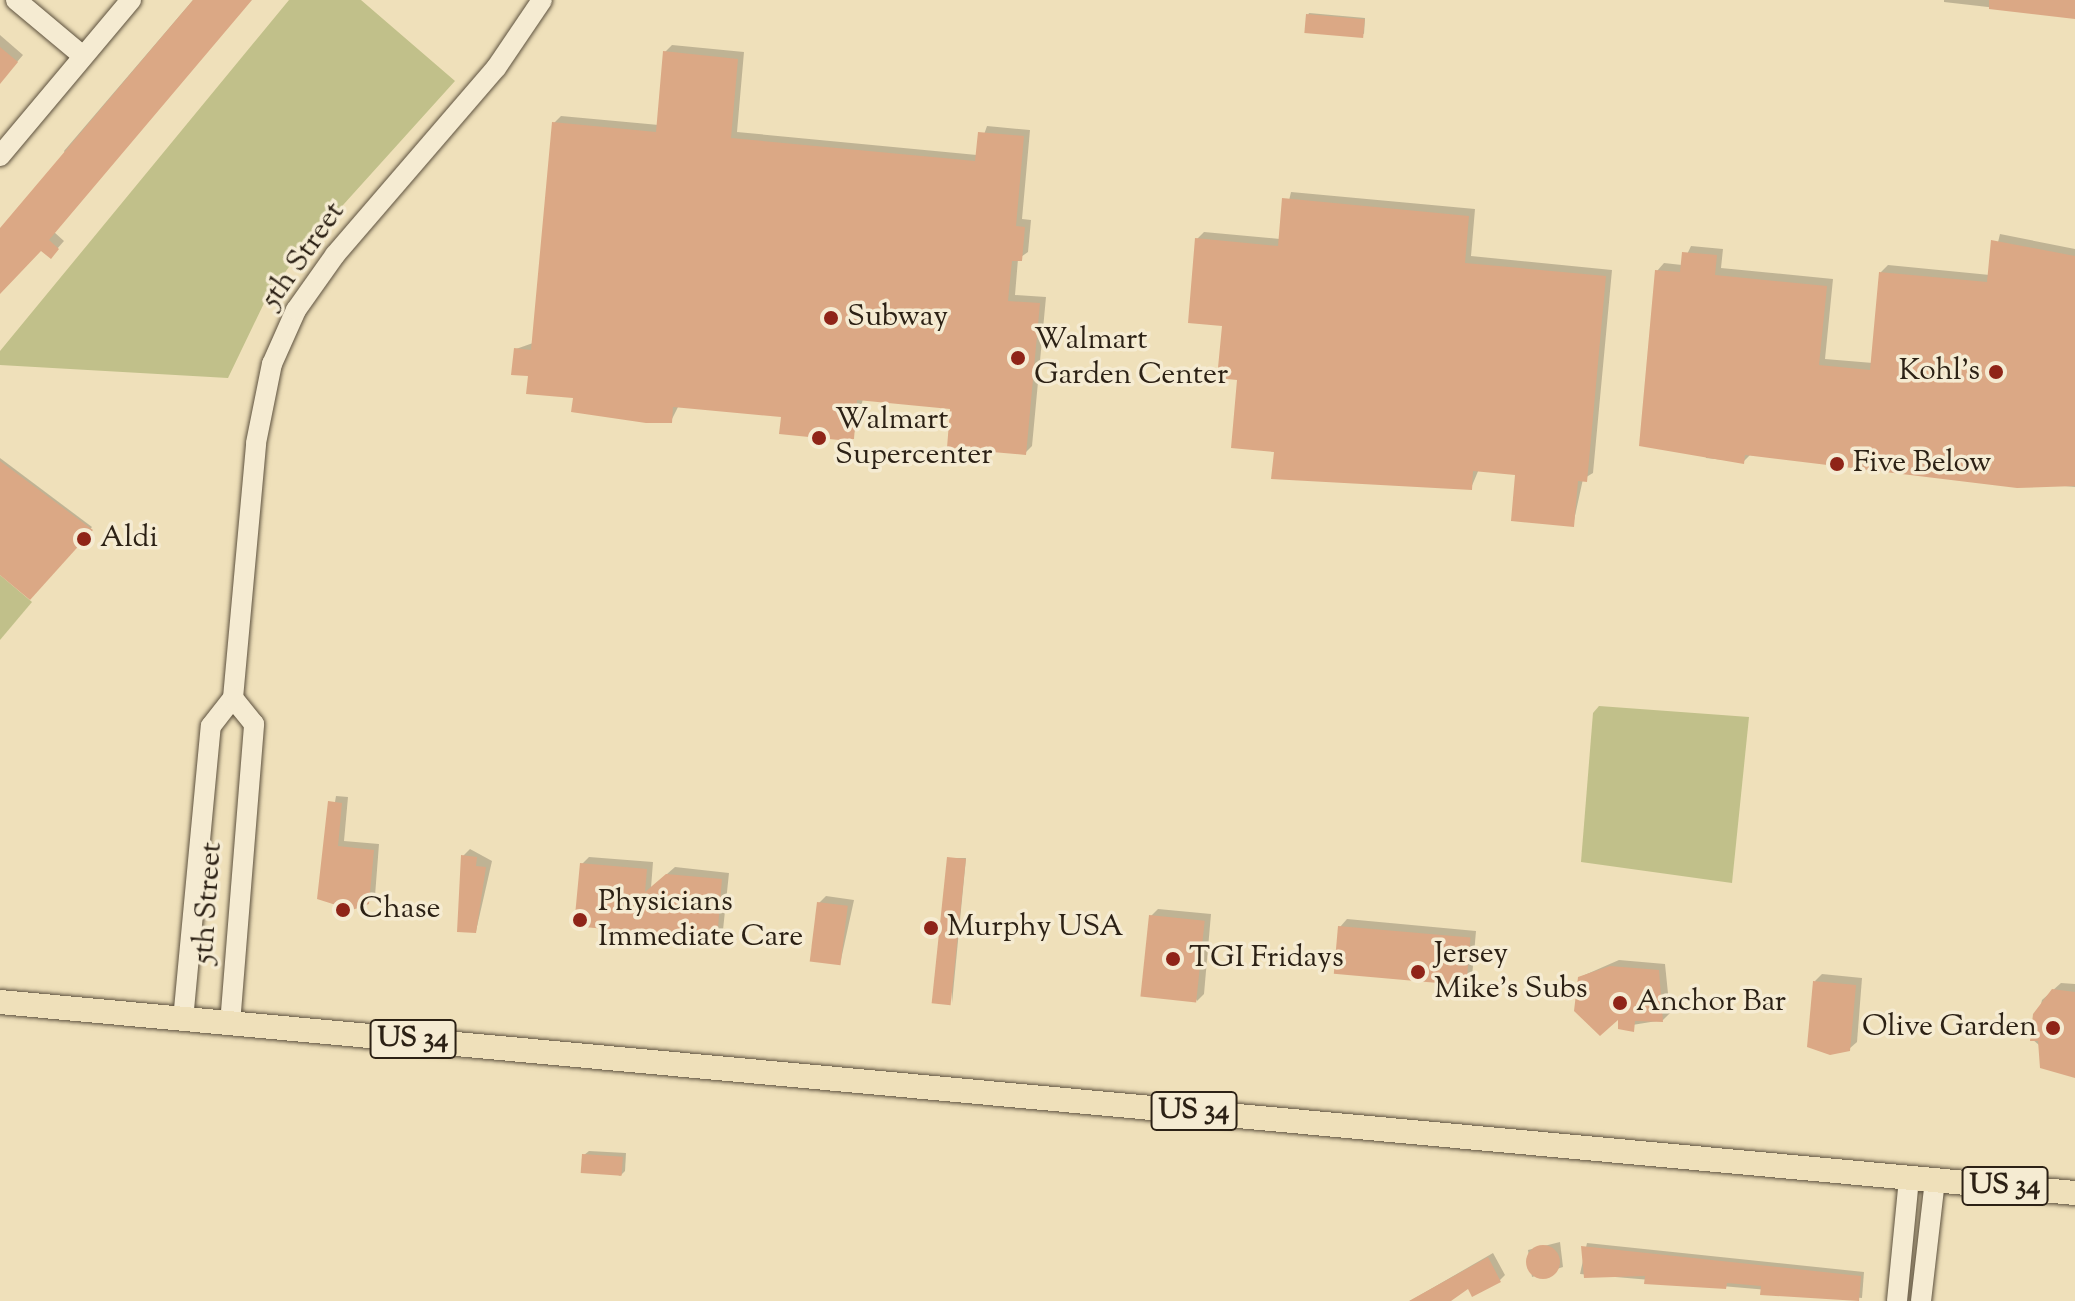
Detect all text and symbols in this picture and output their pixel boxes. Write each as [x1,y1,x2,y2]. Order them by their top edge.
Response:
street label: 5th Street [254,196,354,316]
place label: Subway [847,300,948,336]
marker: Subway [822,309,840,327]
place label: Walmart Garden Center [1034,323,1228,394]
marker: Walmart Garden Center [1009,349,1027,367]
place label: Kohl's [1899,354,1980,390]
marker: Kohl's [1987,363,2005,381]
place label: Walmart Supercenter [835,403,992,474]
marker: Walmart Supercenter [810,429,828,447]
place label: Five Below [1853,446,1992,482]
marker: Five Below [1828,455,1846,473]
place label: Aldi [100,521,158,557]
marker: Aldi [75,530,93,548]
street label: 5th Street [187,841,231,965]
place label: Physicians Immediate Care [598,885,803,956]
place label: Chase [359,892,440,928]
marker: Chase [334,901,352,919]
marker: Physicians Immediate Care [569,909,591,931]
place label: Murphy USA [947,910,1124,946]
marker: Murphy USA [922,919,940,937]
place label: Jersey Mike's Subs [1434,937,1588,1008]
place label: TGI Fridays [1189,941,1344,977]
marker: TGI Fridays [1164,950,1182,968]
marker: Jersey Mike's Subs [1409,963,1427,981]
place label: Anchor Bar [1636,985,1786,1021]
marker: Anchor Bar [1611,994,1629,1012]
place label: Olive Garden [1862,1010,2037,1046]
road number: US 34 [369,1015,457,1063]
marker: Olive Garden [2044,1019,2062,1037]
road number: US 34 [1150,1087,1238,1135]
road number: US 34 [1961,1162,2049,1210]

